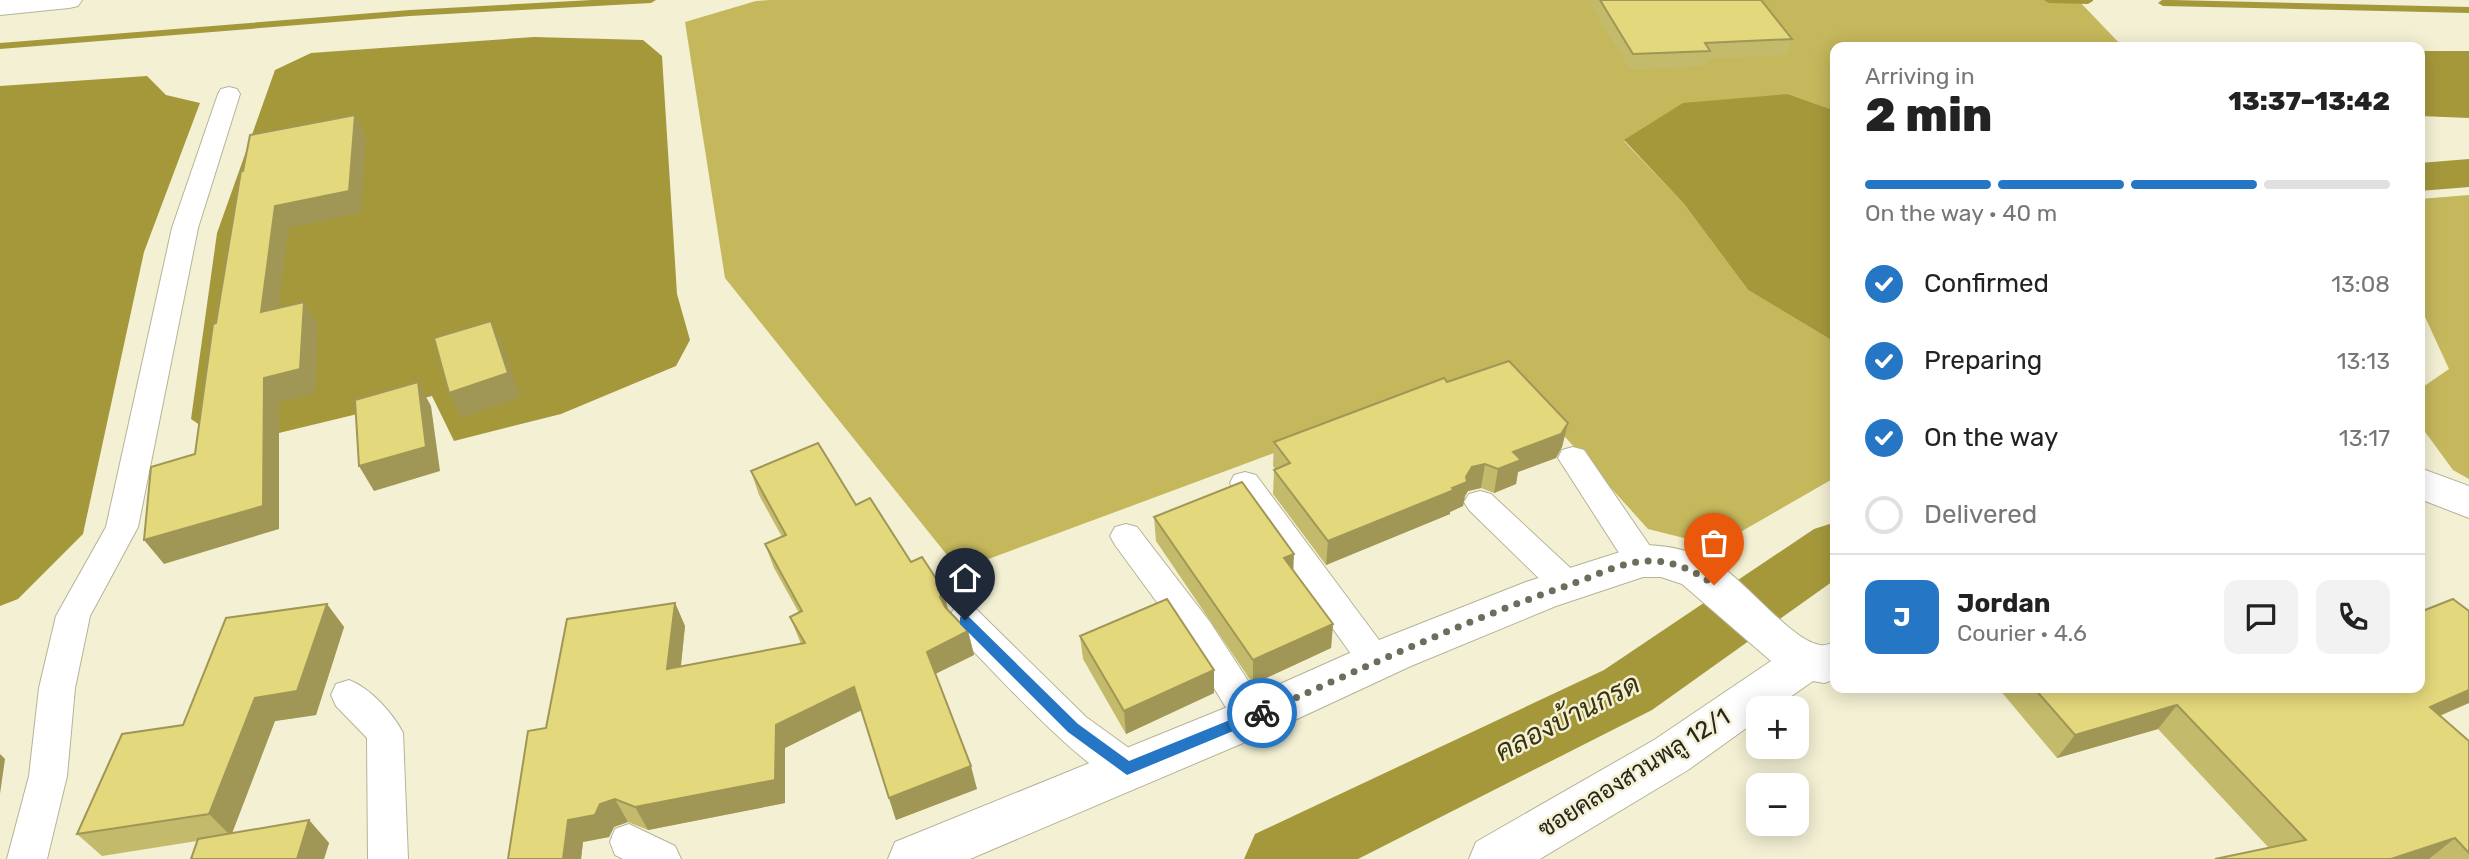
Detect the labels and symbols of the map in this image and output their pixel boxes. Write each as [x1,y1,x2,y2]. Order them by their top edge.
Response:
pin [1684,513,1744,585]
pin [935,548,995,620]
water label: คลองบ้านกรด [1488,664,1645,768]
courier [1227,678,1297,748]
street label: ซอยคลองสวนพลู 12/1 [1533,703,1737,846]

